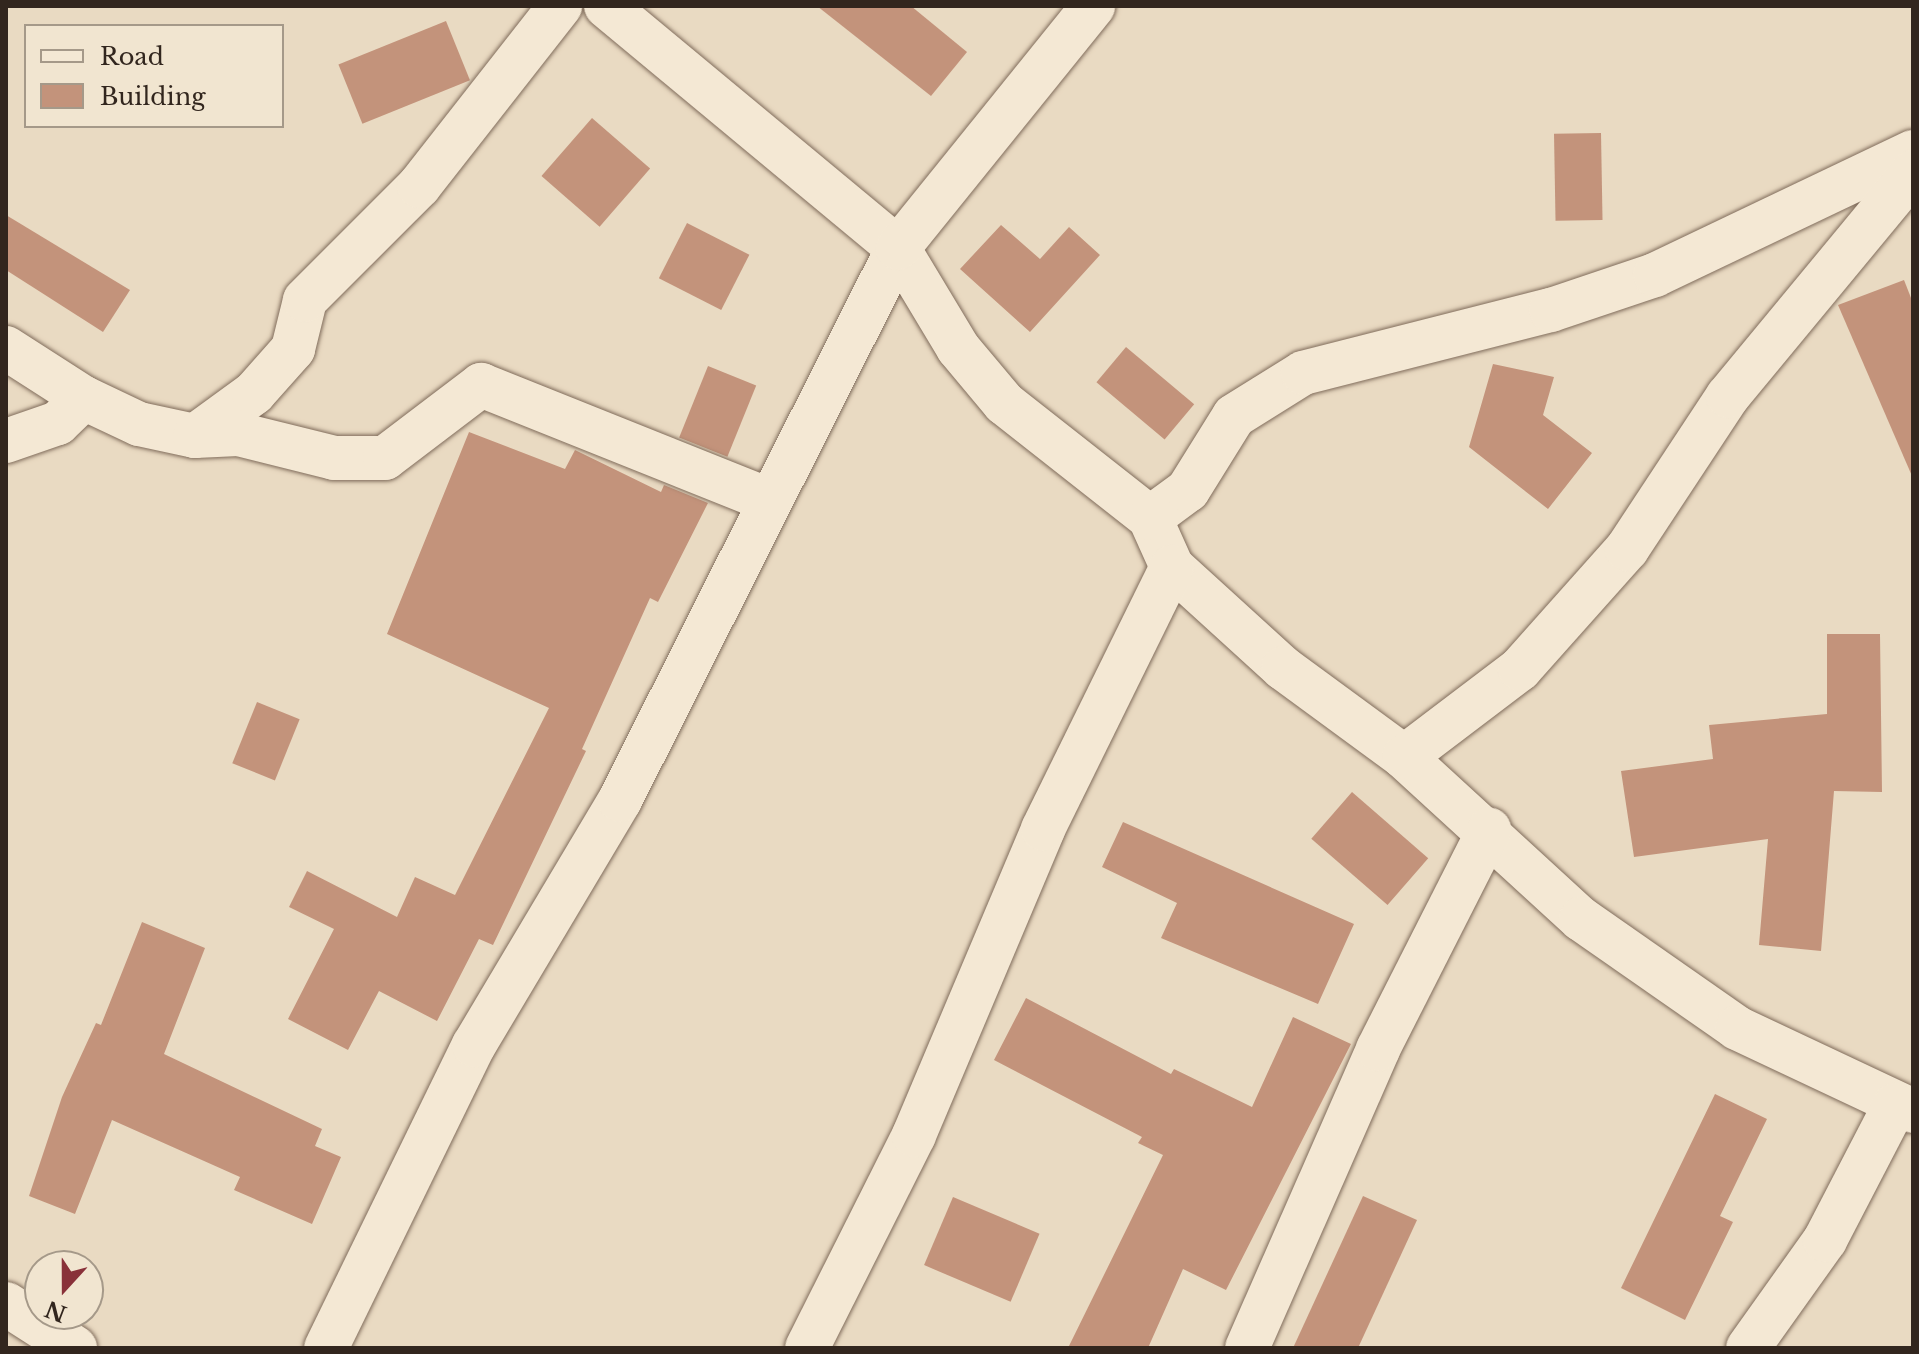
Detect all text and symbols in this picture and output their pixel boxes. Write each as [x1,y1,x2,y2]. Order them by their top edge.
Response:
legend [24,24,284,128]
text: Road [100,42,164,71]
text: Building [100,82,206,111]
north arrow [24,1250,104,1330]
text: N [41,1295,70,1327]

